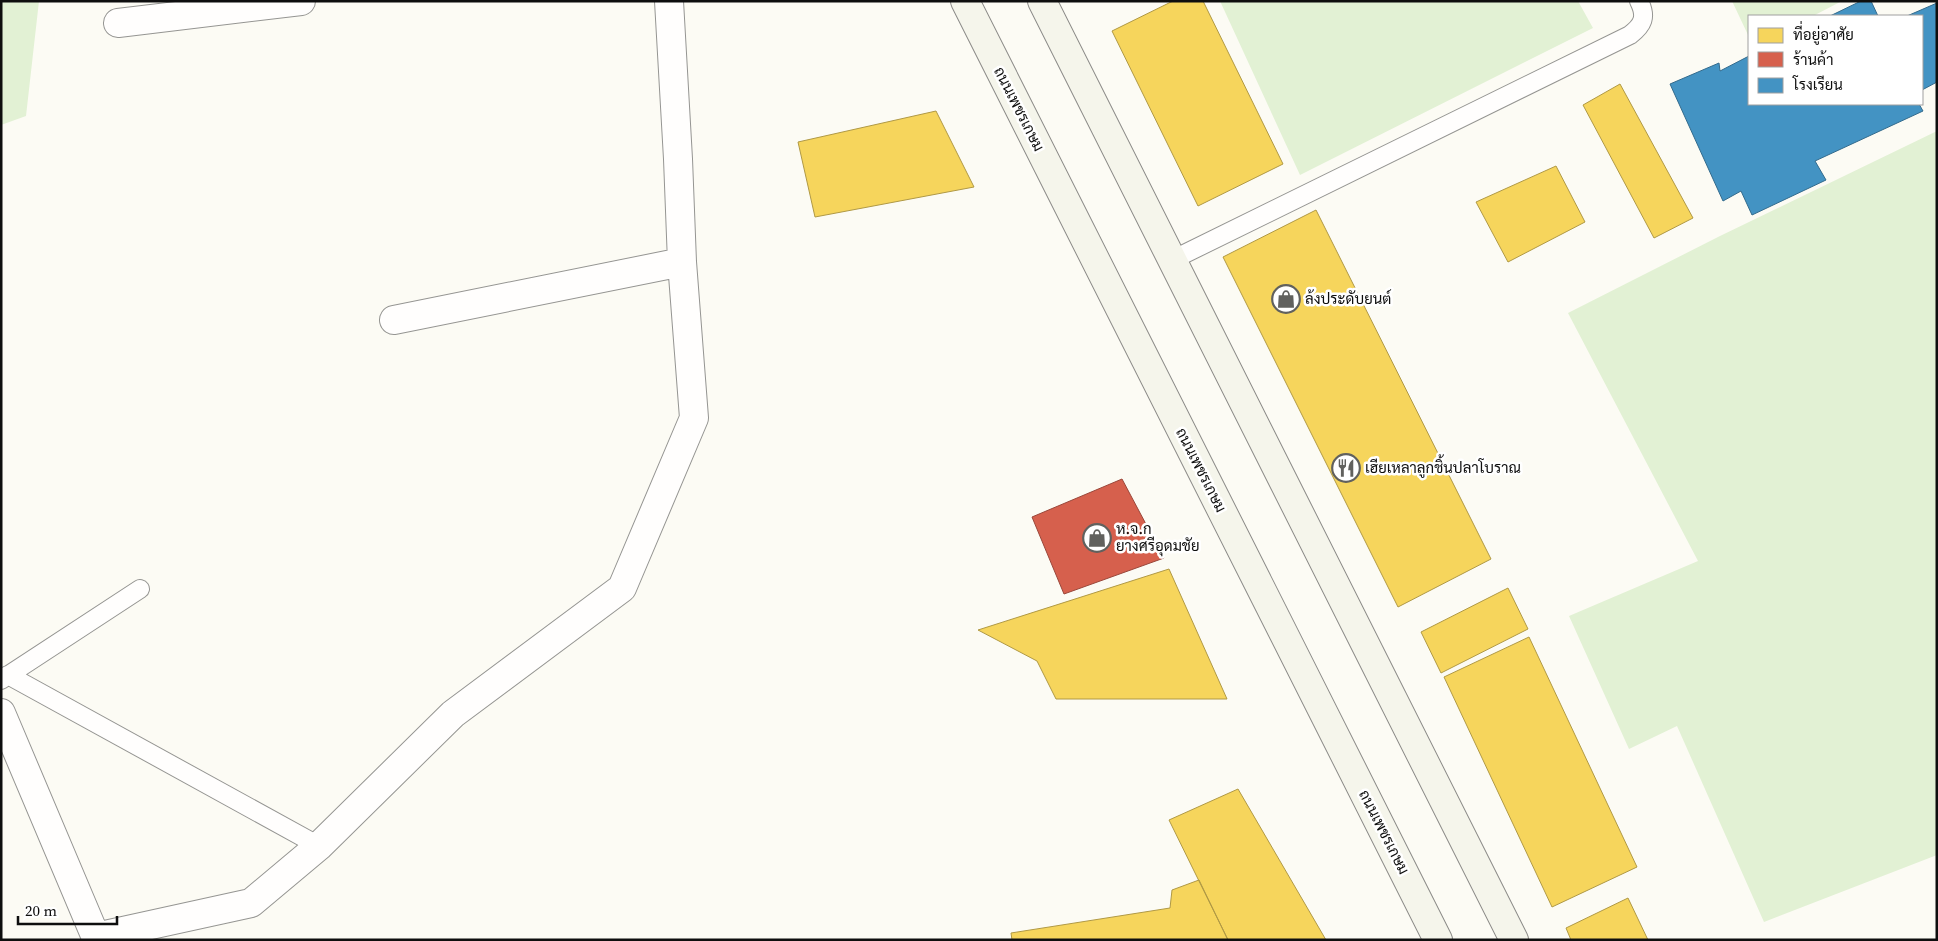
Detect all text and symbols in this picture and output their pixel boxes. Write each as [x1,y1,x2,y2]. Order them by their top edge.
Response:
legend [1748,15,1923,105]
text: ที่อยู่อาศัย [1793,20,1854,45]
text: ร้านค้า [1793,49,1833,70]
street label: ถนนเพชรเกษม [989,63,1050,155]
text: โรงเรียน [1792,74,1843,95]
shop icon: ล้งประดับยนต์ [1271,284,1301,314]
place label: ล้งประดับยนต์ [1305,288,1391,309]
street label: ถนนเพชรเกษม [1171,424,1232,516]
restaurant icon: เฮียเหลาลูกชิ้นปลาโบราณ [1331,453,1361,483]
place label: เฮียเหลาลูกชิ้นปลาโบราณ [1365,454,1521,478]
place label: ห.จ.ก ยางศรีอุดมชัย [1116,518,1200,557]
shop icon: ห.จ.ก ยางศรีอุดมชัย [1082,523,1112,553]
street label: ถนนเพชรเกษม [1354,786,1415,878]
scale bar [18,894,116,926]
text: 20 m [25,900,57,921]

